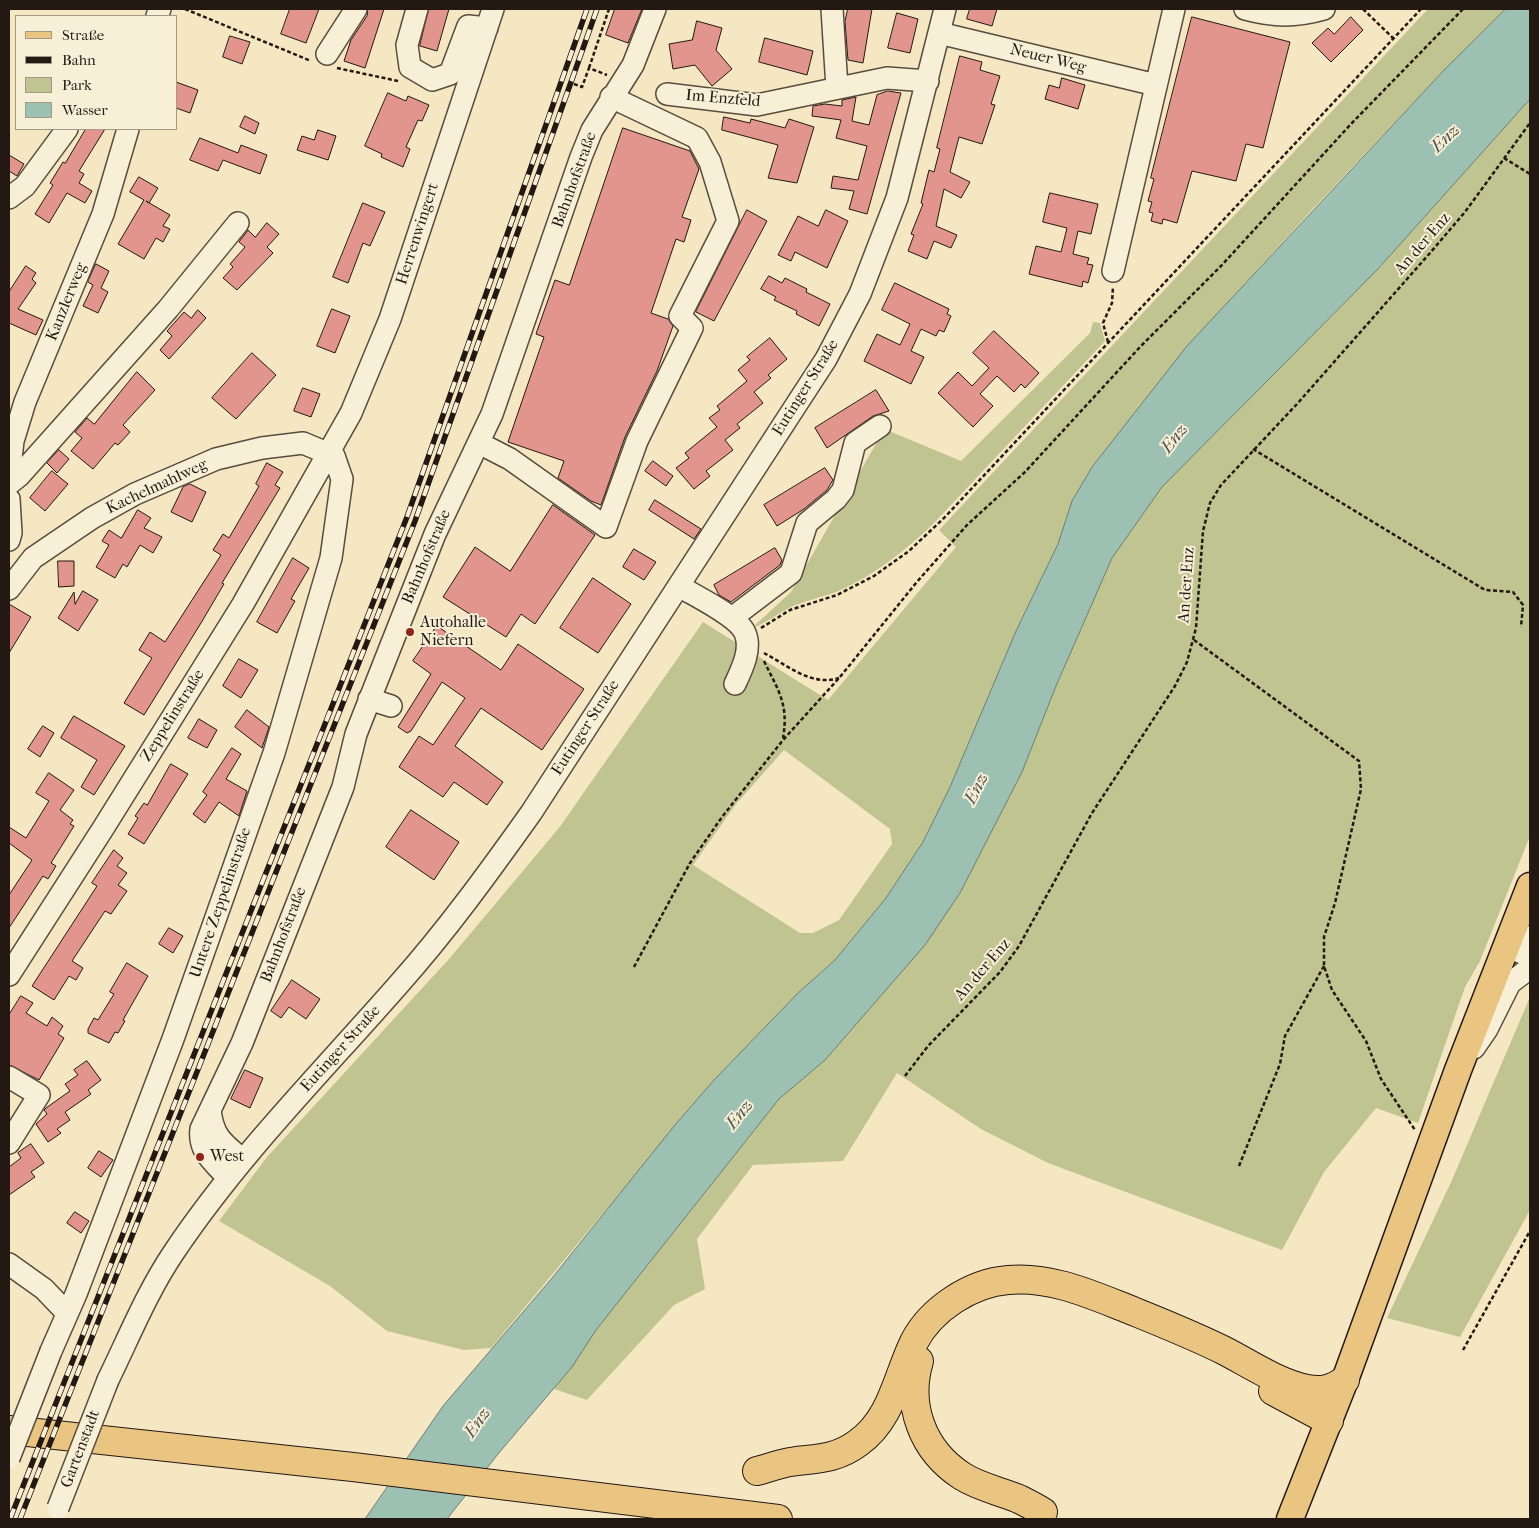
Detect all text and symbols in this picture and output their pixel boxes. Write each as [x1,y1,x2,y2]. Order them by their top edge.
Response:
legend [15,15,178,130]
text: Straße [62,26,104,44]
street label: Neuer Weg [1008,40,1088,78]
text: Bahn [62,51,96,69]
text: Park [62,76,92,94]
street label: Im Enzfeld [685,86,761,112]
text: Wasser [62,101,108,119]
water label: Enz [1427,120,1465,158]
street label: Bahnhofstraße [549,129,601,231]
street label: Herrenwingert [393,181,443,287]
street label: An der Enz [1391,209,1455,279]
street label: Kanzlerweg [43,260,91,344]
street label: Eutinger Straße [769,336,843,440]
water label: Enz [1157,420,1193,458]
street label: Kachelmahlweg [103,455,211,519]
street label: Bahnhofstraße [398,507,456,607]
street label: An der Enz [1175,546,1199,624]
place label: Autohalle Niefern [420,613,486,651]
marker: Autohalle Niefern [404,626,416,638]
street label: Zeppelinstraße [137,666,209,766]
street label: Eutinger Straße [548,677,624,779]
water label: Enz [960,770,994,808]
street label: Untere Zeppelinstraße [186,825,256,981]
street label: Bahnhofstraße [257,885,311,985]
street label: An der Enz [951,935,1015,1005]
street label: Eutinger Straße [297,1002,385,1096]
water label: Enz [722,1096,758,1134]
place label: West [210,1147,244,1167]
marker: West [194,1151,206,1163]
water label: Enz [460,1404,496,1442]
street label: Gartenstadt [57,1407,105,1491]

